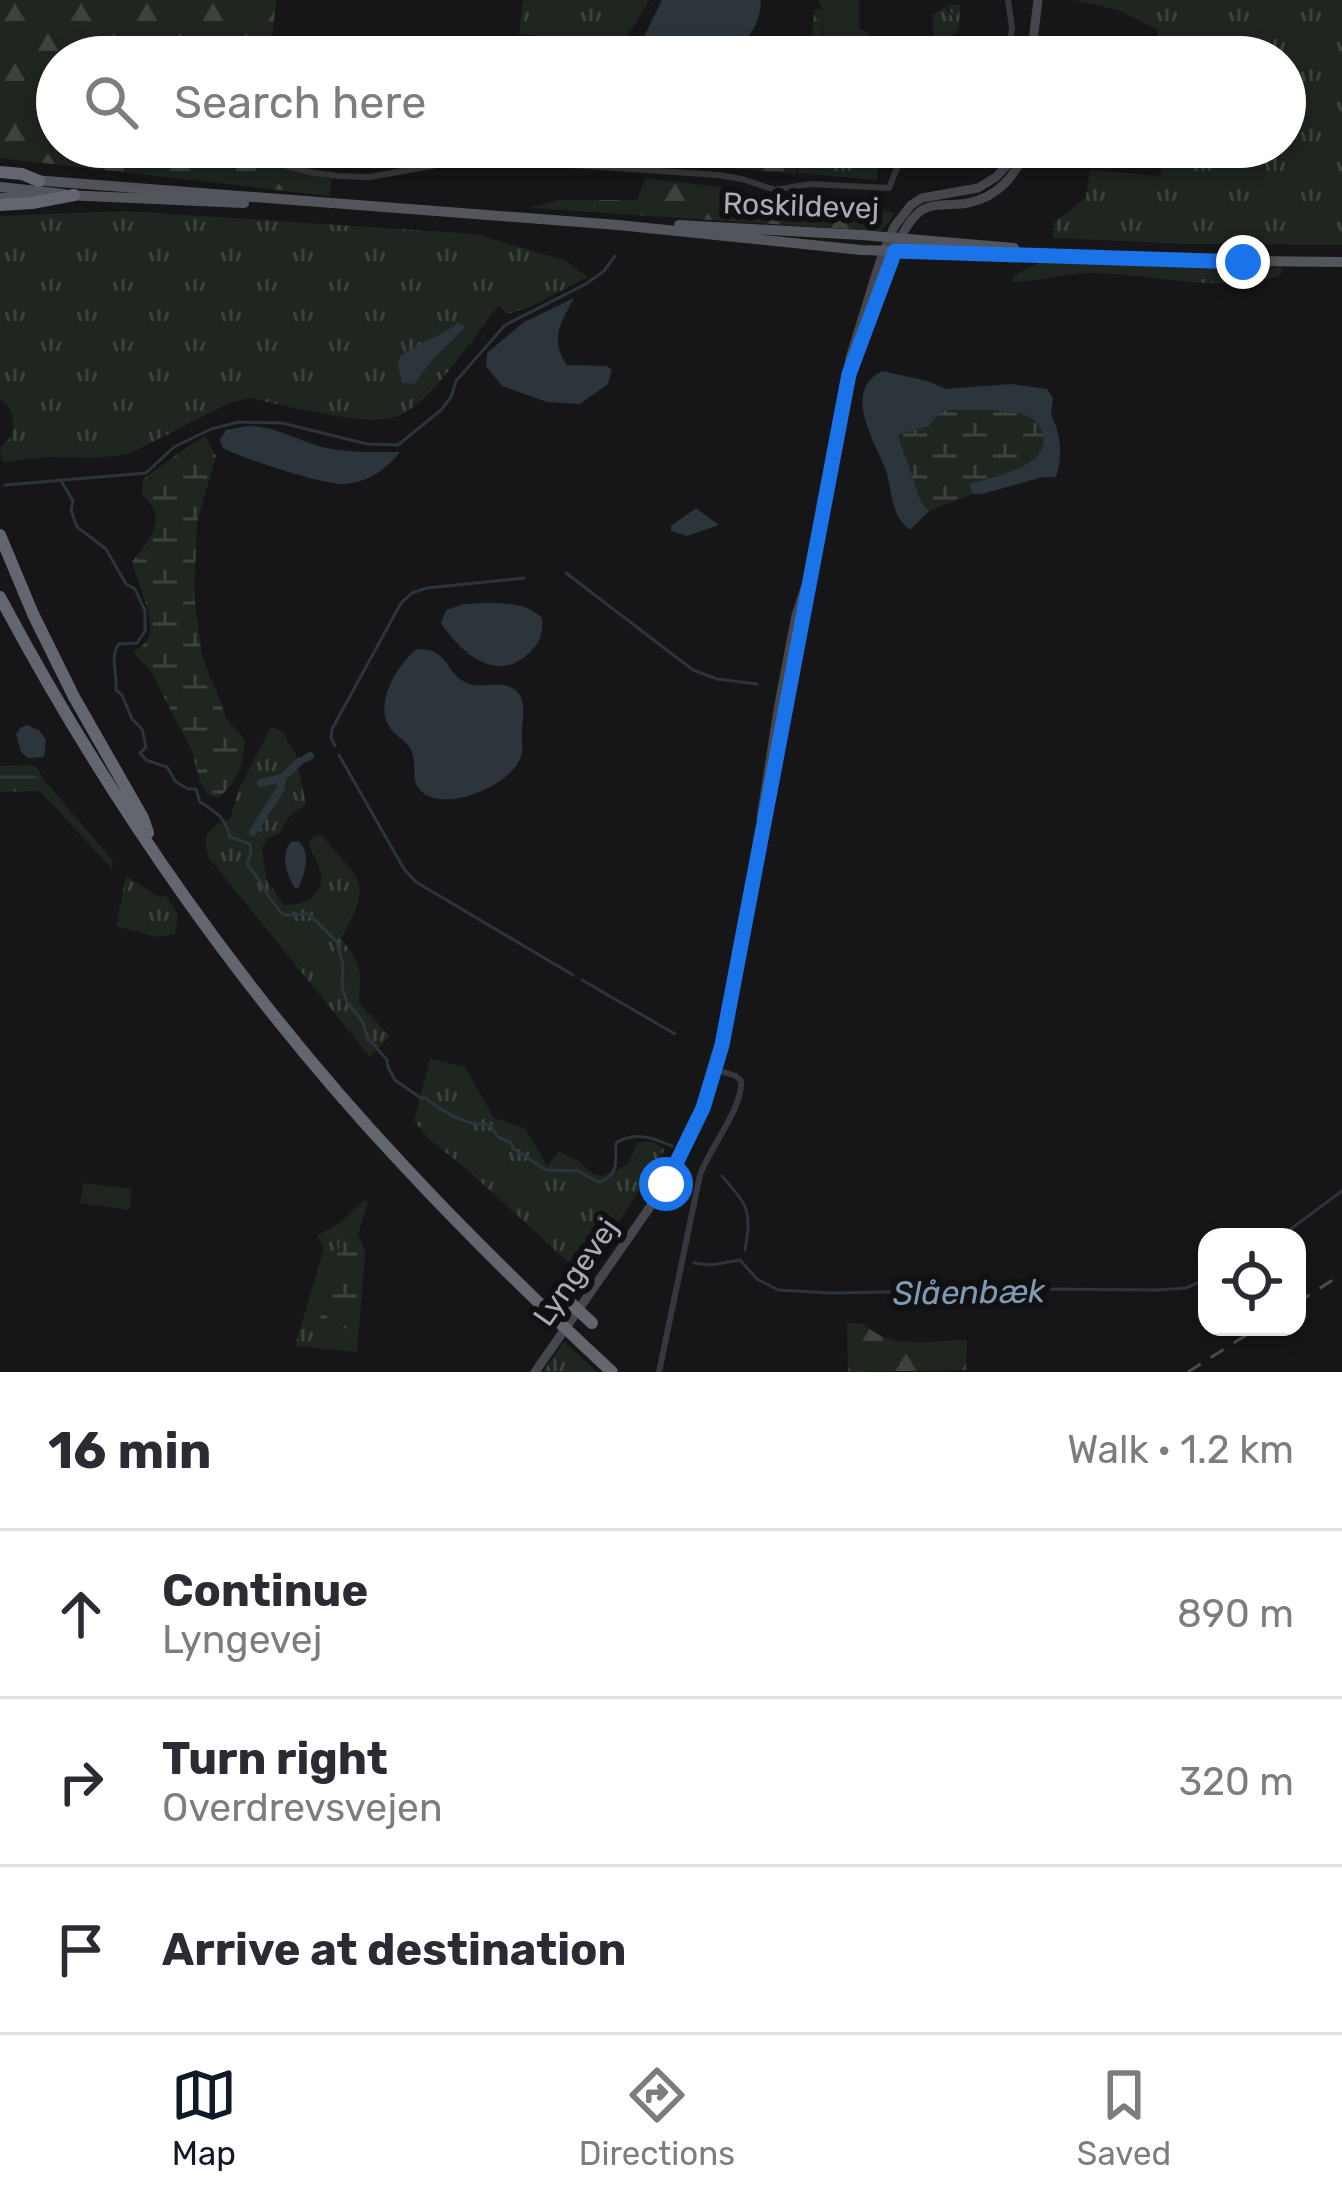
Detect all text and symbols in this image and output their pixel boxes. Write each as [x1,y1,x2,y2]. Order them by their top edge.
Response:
search box [36,36,1306,168]
icon: search [78,69,144,135]
text: Search here [174,76,426,129]
street label: Roskildevej [722,185,880,227]
route end [1216,235,1270,289]
route start [639,1157,693,1211]
street label: Lyngevej [526,1211,626,1333]
map controls [1198,1228,1306,1336]
button: locate [1198,1228,1306,1336]
water label: Slåenbæk [893,1271,1046,1313]
text: 16 min [48,1420,212,1481]
text: Walk · 1.2 km [1067,1427,1294,1473]
text: Continue [162,1564,368,1617]
icon: ahead [48,1581,114,1647]
text: 890 m [1177,1591,1294,1637]
text: Lyngevej [162,1617,322,1663]
text: Turn right [162,1732,388,1785]
icon: right [48,1749,114,1815]
text: 320 m [1179,1759,1294,1805]
text: Overdrevsvejen [162,1785,443,1831]
icon: arrive [48,1917,114,1983]
text: Arrive at destination [162,1923,627,1976]
tab: Map [171,2062,237,2173]
tab: Directions [579,2062,735,2173]
tab: Saved [1077,2062,1171,2173]

